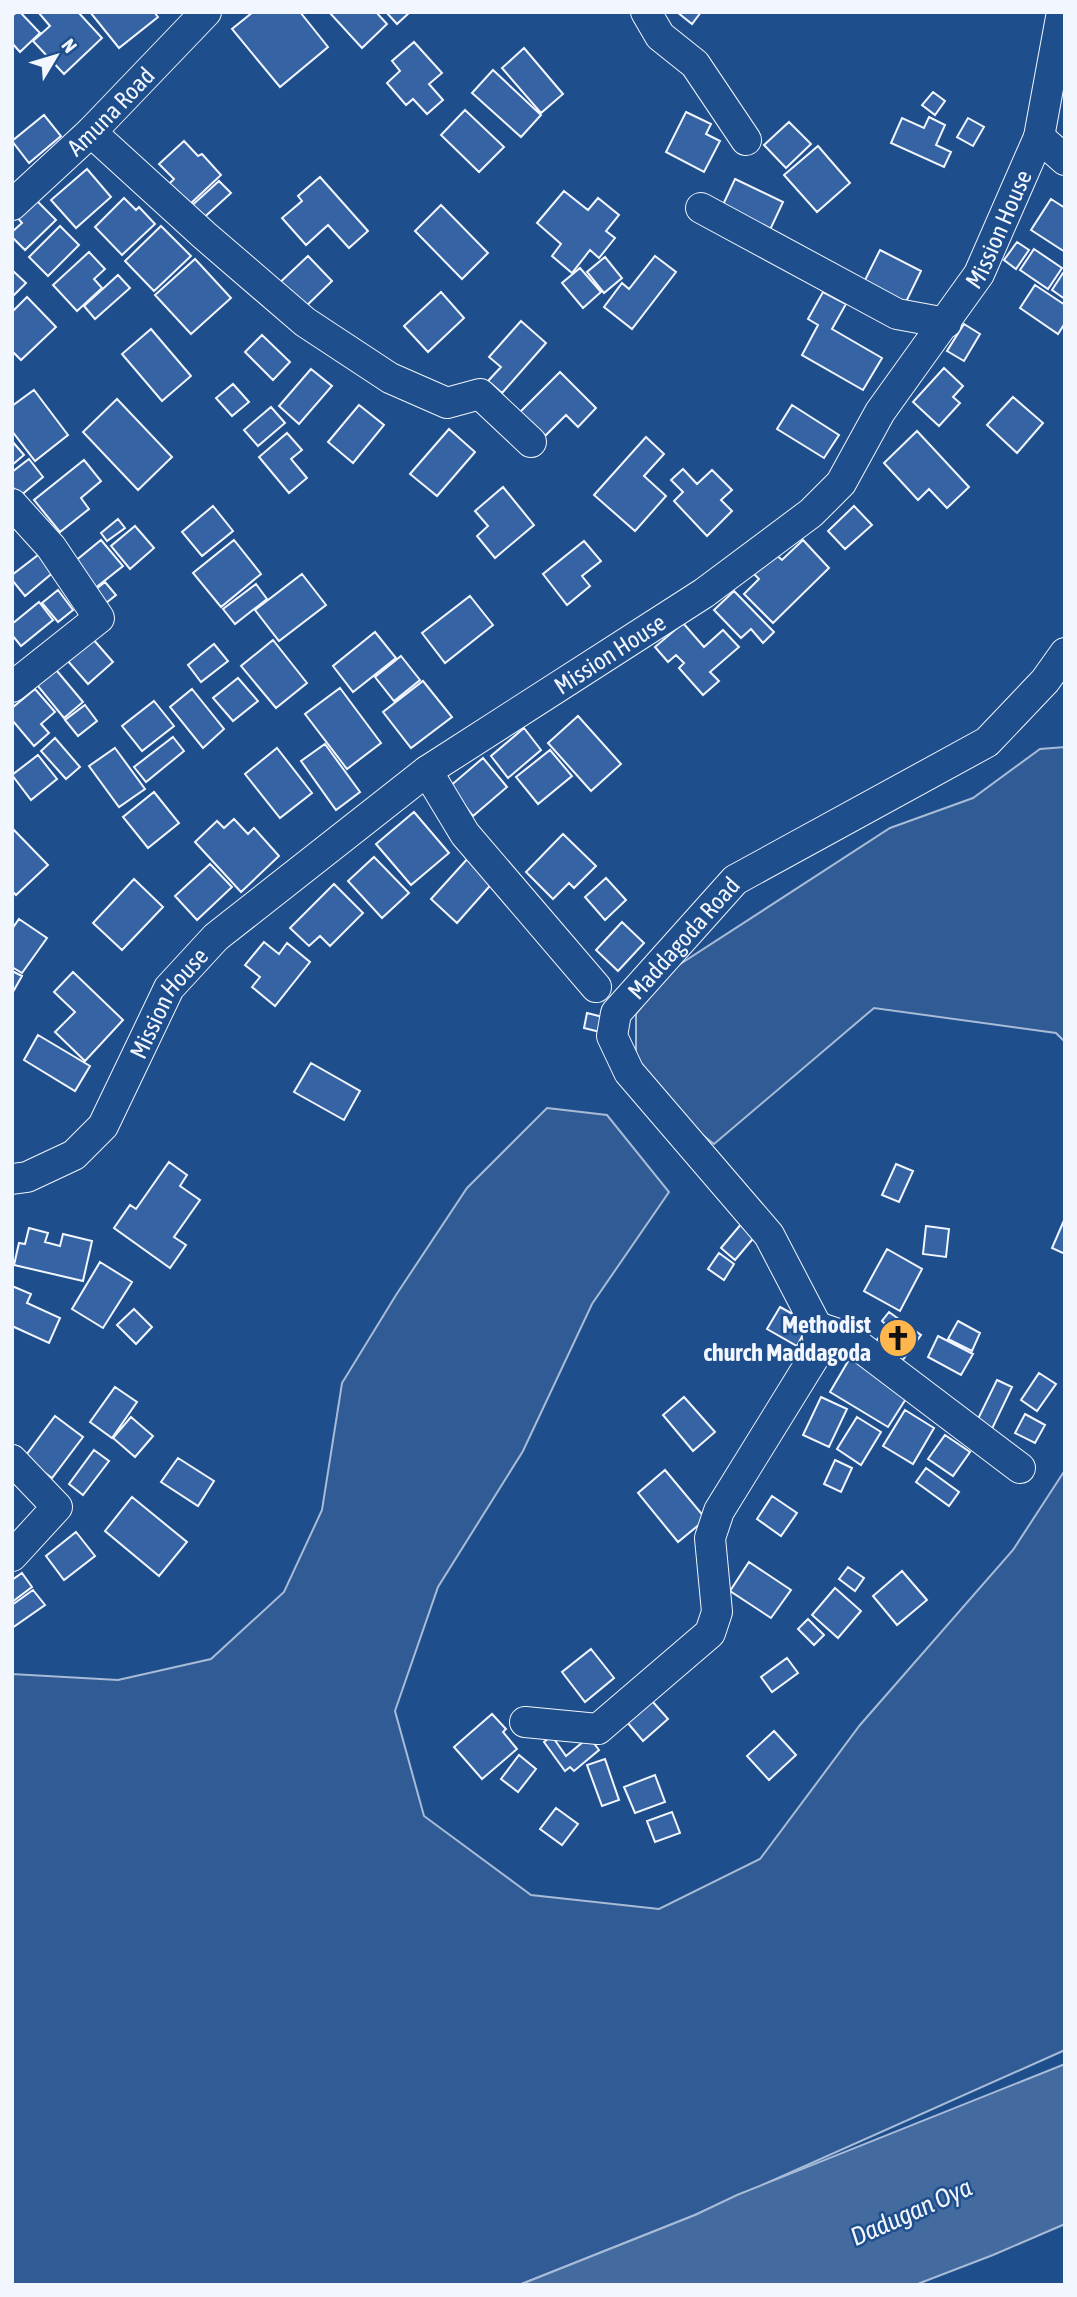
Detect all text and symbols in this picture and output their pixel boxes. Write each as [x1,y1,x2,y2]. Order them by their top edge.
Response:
north arrow [21,21,91,91]
text: N [57,34,82,57]
street label: Amuna Road [61,61,159,161]
street label: Mission House [960,166,1036,293]
street label: Mission House [549,608,670,699]
street label: Maddagoda Road [622,871,745,1004]
street label: Mission House [124,942,213,1063]
place label: Methodist church Maddagoda [703,1311,871,1366]
church icon: Methodist church Maddagoda [877,1317,919,1359]
water label: Dadugan Oya [846,2172,976,2252]

